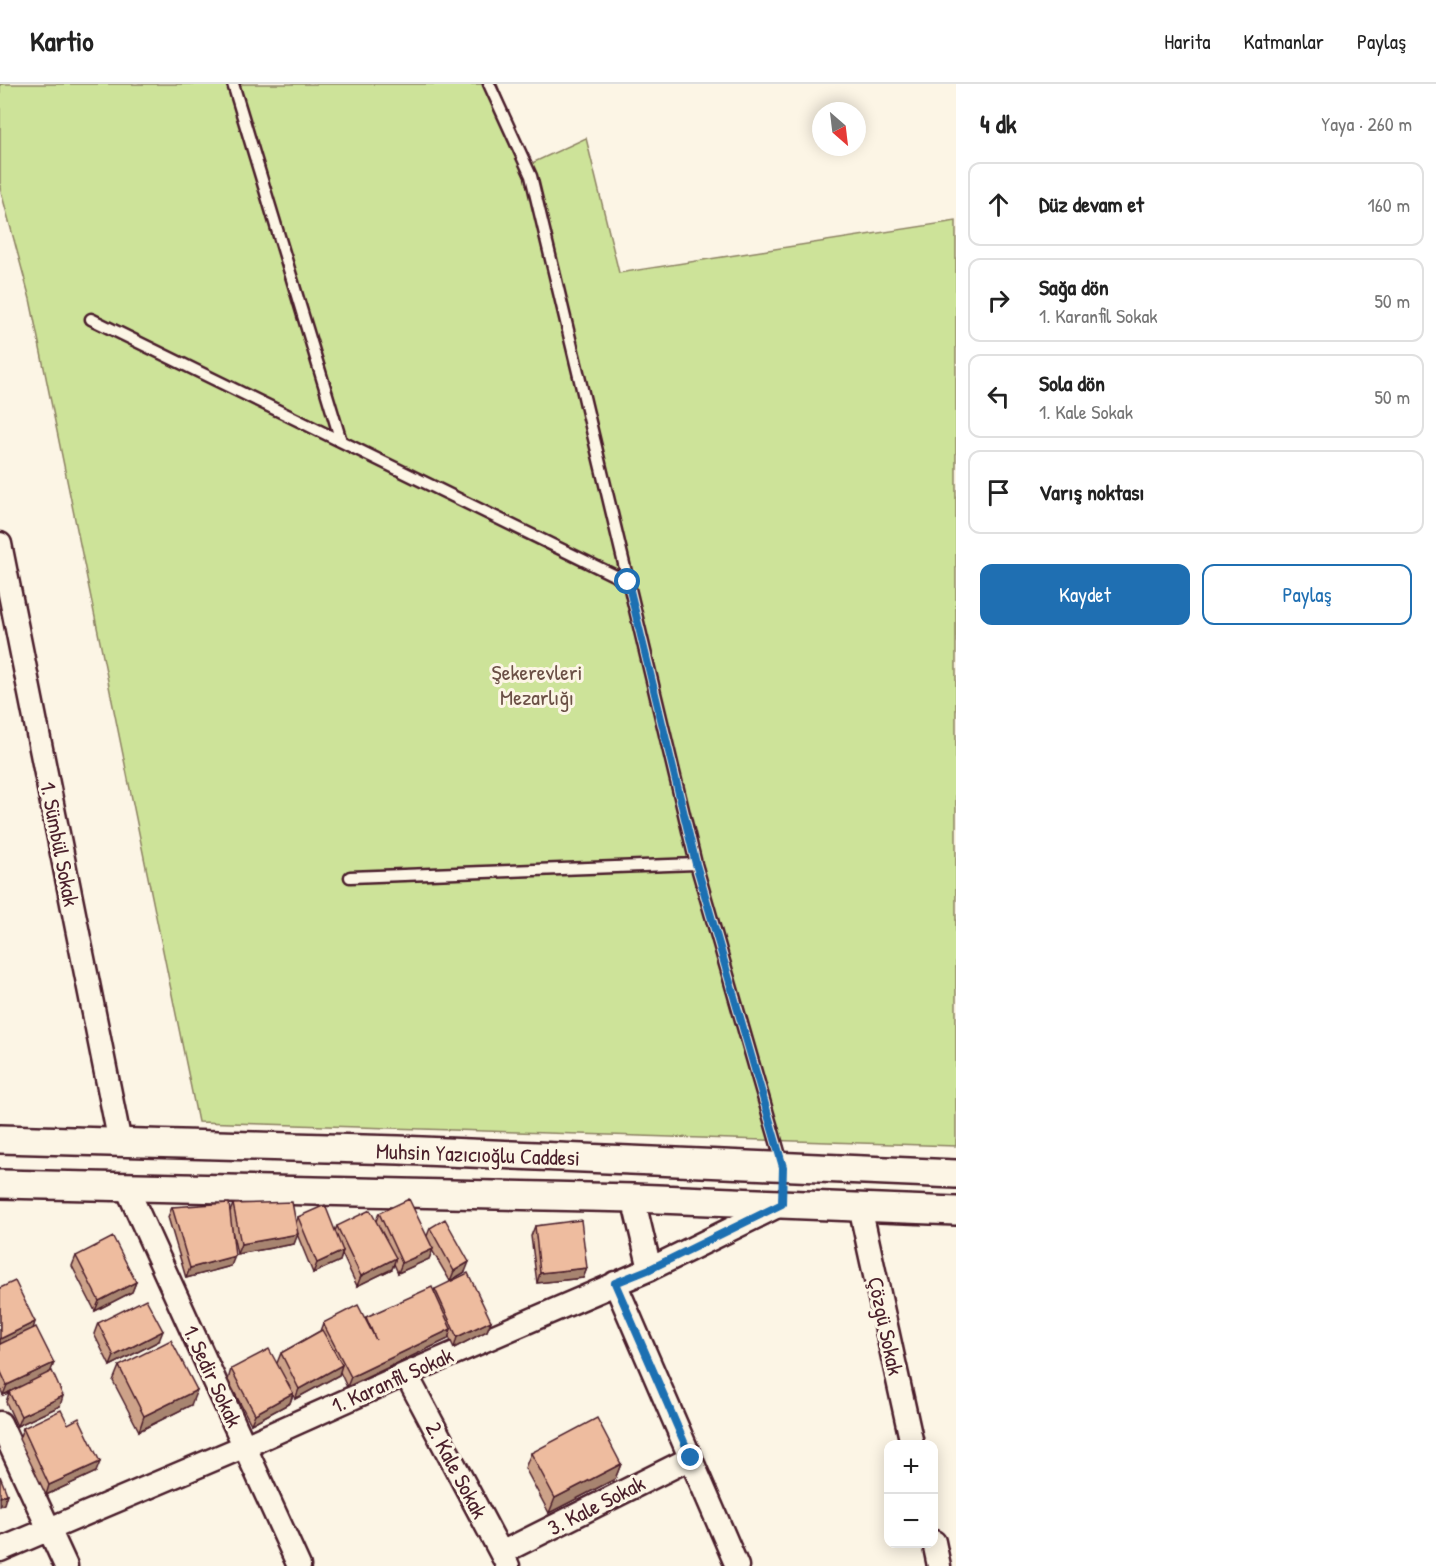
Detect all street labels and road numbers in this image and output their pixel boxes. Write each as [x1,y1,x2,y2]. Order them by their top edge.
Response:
street label: 1. Sümbül Sokak [33,779,87,909]
street label: Muhsin Yazıcıoğlu Caddesi [376,1135,580,1173]
street label: Çözgü Sokak [861,1274,911,1378]
street label: 1. Sedir Sokak [176,1320,250,1432]
street label: 1. Karanfil Sokak [326,1340,458,1420]
street label: 2. Kale Sokak [419,1416,495,1524]
street label: 3. Kale Sokak [542,1468,650,1542]

